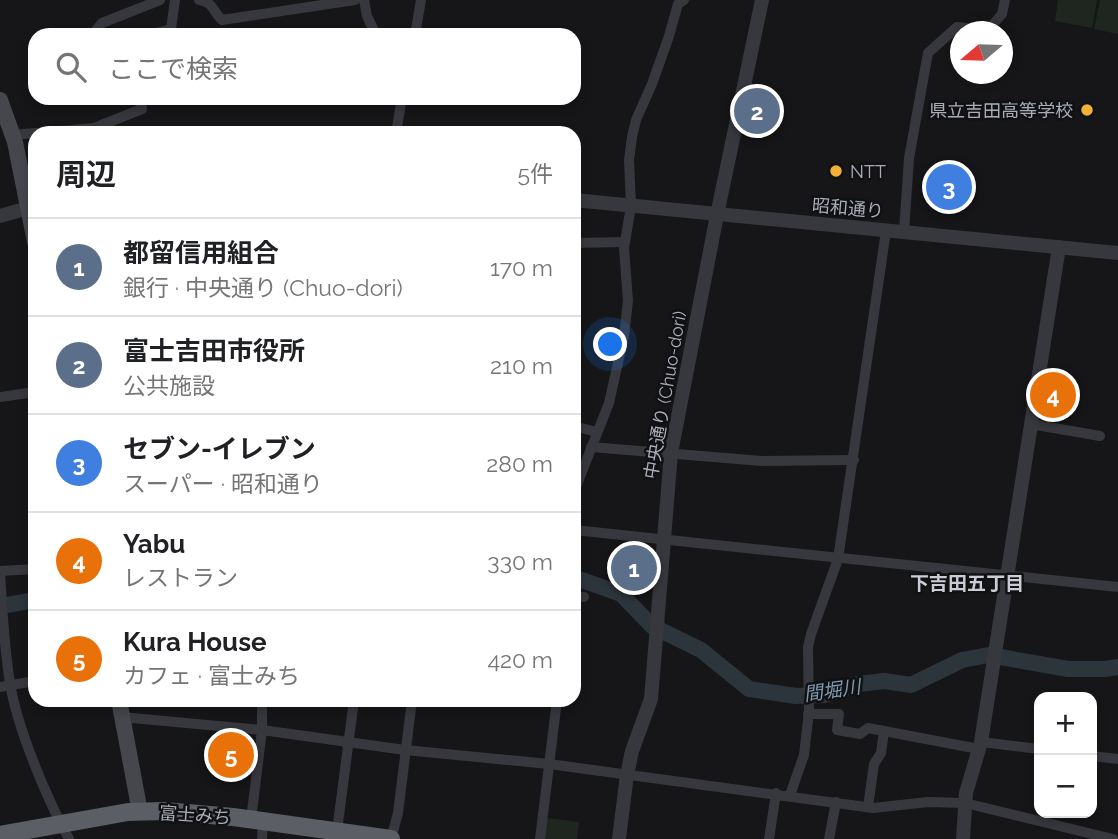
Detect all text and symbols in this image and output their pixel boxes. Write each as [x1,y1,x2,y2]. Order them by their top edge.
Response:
north arrow [950,21,1013,84]
search box [28,28,581,105]
icon: search [52,48,90,86]
text: ここで検索 [108,54,238,84]
pin: 2 [734,85,780,137]
place label: 県立吉田高等学校 [929,100,1073,121]
marker: 県立吉田高等学校 [1079,102,1095,118]
text: 周辺 [56,157,116,192]
text: 5件 [517,160,553,187]
place label: NTT [850,161,886,182]
pin: 3 [926,161,972,213]
marker: NTT [828,163,844,179]
street label: 昭和通り [811,194,885,222]
text: 都留信用組合 [123,238,279,268]
text: 1 [73,254,85,281]
text: 170 m [490,254,553,281]
text: 銀行 · 中央通り (Chuo-dori) [123,274,403,301]
street label: 中央通り (Chuo-dori) [640,309,690,481]
your location [593,327,627,361]
text: 富士吉田市役所 [123,336,305,366]
text: 2 [73,352,85,379]
text: 210 m [490,352,553,379]
pin: 4 [1030,369,1076,421]
text: 公共施設 [123,372,215,399]
text: セブン-イレブン [123,434,316,464]
text: 3 [73,450,85,477]
text: 280 m [486,450,553,477]
text: スーパー · 昭和通り [123,470,323,497]
text: Yabu [123,529,185,559]
pin: 1 [611,542,657,594]
text: 4 [72,548,86,575]
text: 330 m [487,548,553,575]
text: レストラン [123,564,238,591]
district label: 下吉田五丁目 [910,572,1024,594]
text: Kura House [123,627,267,657]
text: 5 [73,646,85,673]
text: 420 m [487,646,553,673]
text: カフェ · 富士みち [123,662,300,689]
water label: 間堀川 [802,675,864,705]
map controls [1034,692,1097,818]
button: + [1034,692,1097,755]
pin: 5 [208,729,254,781]
button: − [1034,755,1097,818]
street label: 富士みち [158,802,232,828]

